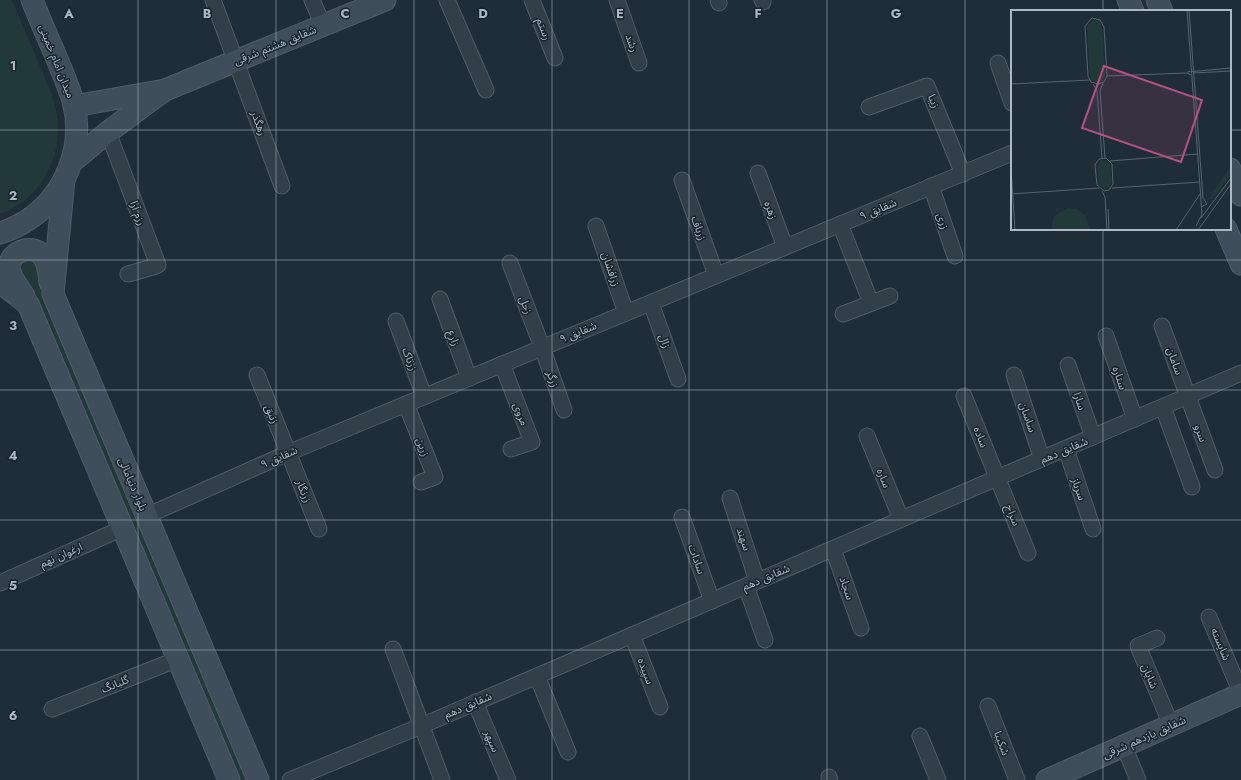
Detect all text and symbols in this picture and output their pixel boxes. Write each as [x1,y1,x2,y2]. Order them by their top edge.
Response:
text: A [63,4,74,23]
text: B [203,4,212,23]
text: C [340,4,350,23]
text: D [478,4,488,23]
text: E [616,4,624,23]
text: F [754,4,762,23]
text: G [891,4,902,23]
inset map [1011,10,1231,230]
street label: رستم [532,16,556,43]
street label: شقایق هشتم شرقی [231,21,319,70]
street label: میدان امام خمینی [35,22,79,100]
street label: رشد [621,32,643,54]
text: 1 [10,56,16,75]
street label: زیبا [924,92,944,110]
street label: رهگذر [247,107,271,138]
text: 2 [9,186,17,205]
street label: شقایق ۹ [857,194,899,224]
street label: رزم آرا [126,198,150,228]
street label: زهره [760,199,782,221]
street label: زری [933,211,953,231]
street label: زرباف [687,214,711,242]
street label: زرافشان [598,250,624,288]
street label: زحل [515,294,537,316]
text: 3 [9,316,17,335]
street label: شقایق ۹ [557,317,599,347]
street label: زارع [444,328,464,348]
street label: زال [655,332,675,350]
street label: زرتاک [398,345,422,373]
street label: سامان [1163,345,1187,377]
street label: ستاره [1109,364,1132,392]
street label: زرگر [542,368,563,389]
street label: سارا [1069,390,1091,413]
street label: مروی [509,400,533,428]
street label: ساسان [1015,400,1041,435]
street label: زنبق [261,402,283,426]
street label: سرو [1190,422,1212,444]
street label: ساده [970,424,993,450]
street label: شقایق دهم [1038,433,1091,468]
street label: زرین [412,435,434,459]
street label: شقایق ۹ [258,442,300,472]
text: 4 [8,446,18,465]
street label: بلوار دنیامالی [115,455,151,513]
street label: ساره [873,466,895,491]
street label: سرباز [1067,475,1090,503]
street label: زرنگار [292,476,316,505]
street label: سراج [1001,502,1025,529]
street label: سهند [733,525,755,553]
street label: ارغوان نهم [37,538,85,572]
street label: سادات [684,542,710,576]
street label: شقایق دهم [740,560,793,595]
street label: سجاد [836,574,859,602]
text: 5 [9,576,17,595]
street label: شایسته [1207,625,1235,663]
street label: سپیده [634,655,658,687]
street label: شایان [1138,661,1163,691]
street label: گلبانگ [99,671,132,697]
street label: شقایق دهم [442,688,495,723]
text: 6 [9,706,18,725]
street label: شقایق یازدهم شرقی [1100,711,1189,763]
street label: سپهر [480,727,504,755]
street label: شکیبا [990,728,1014,758]

